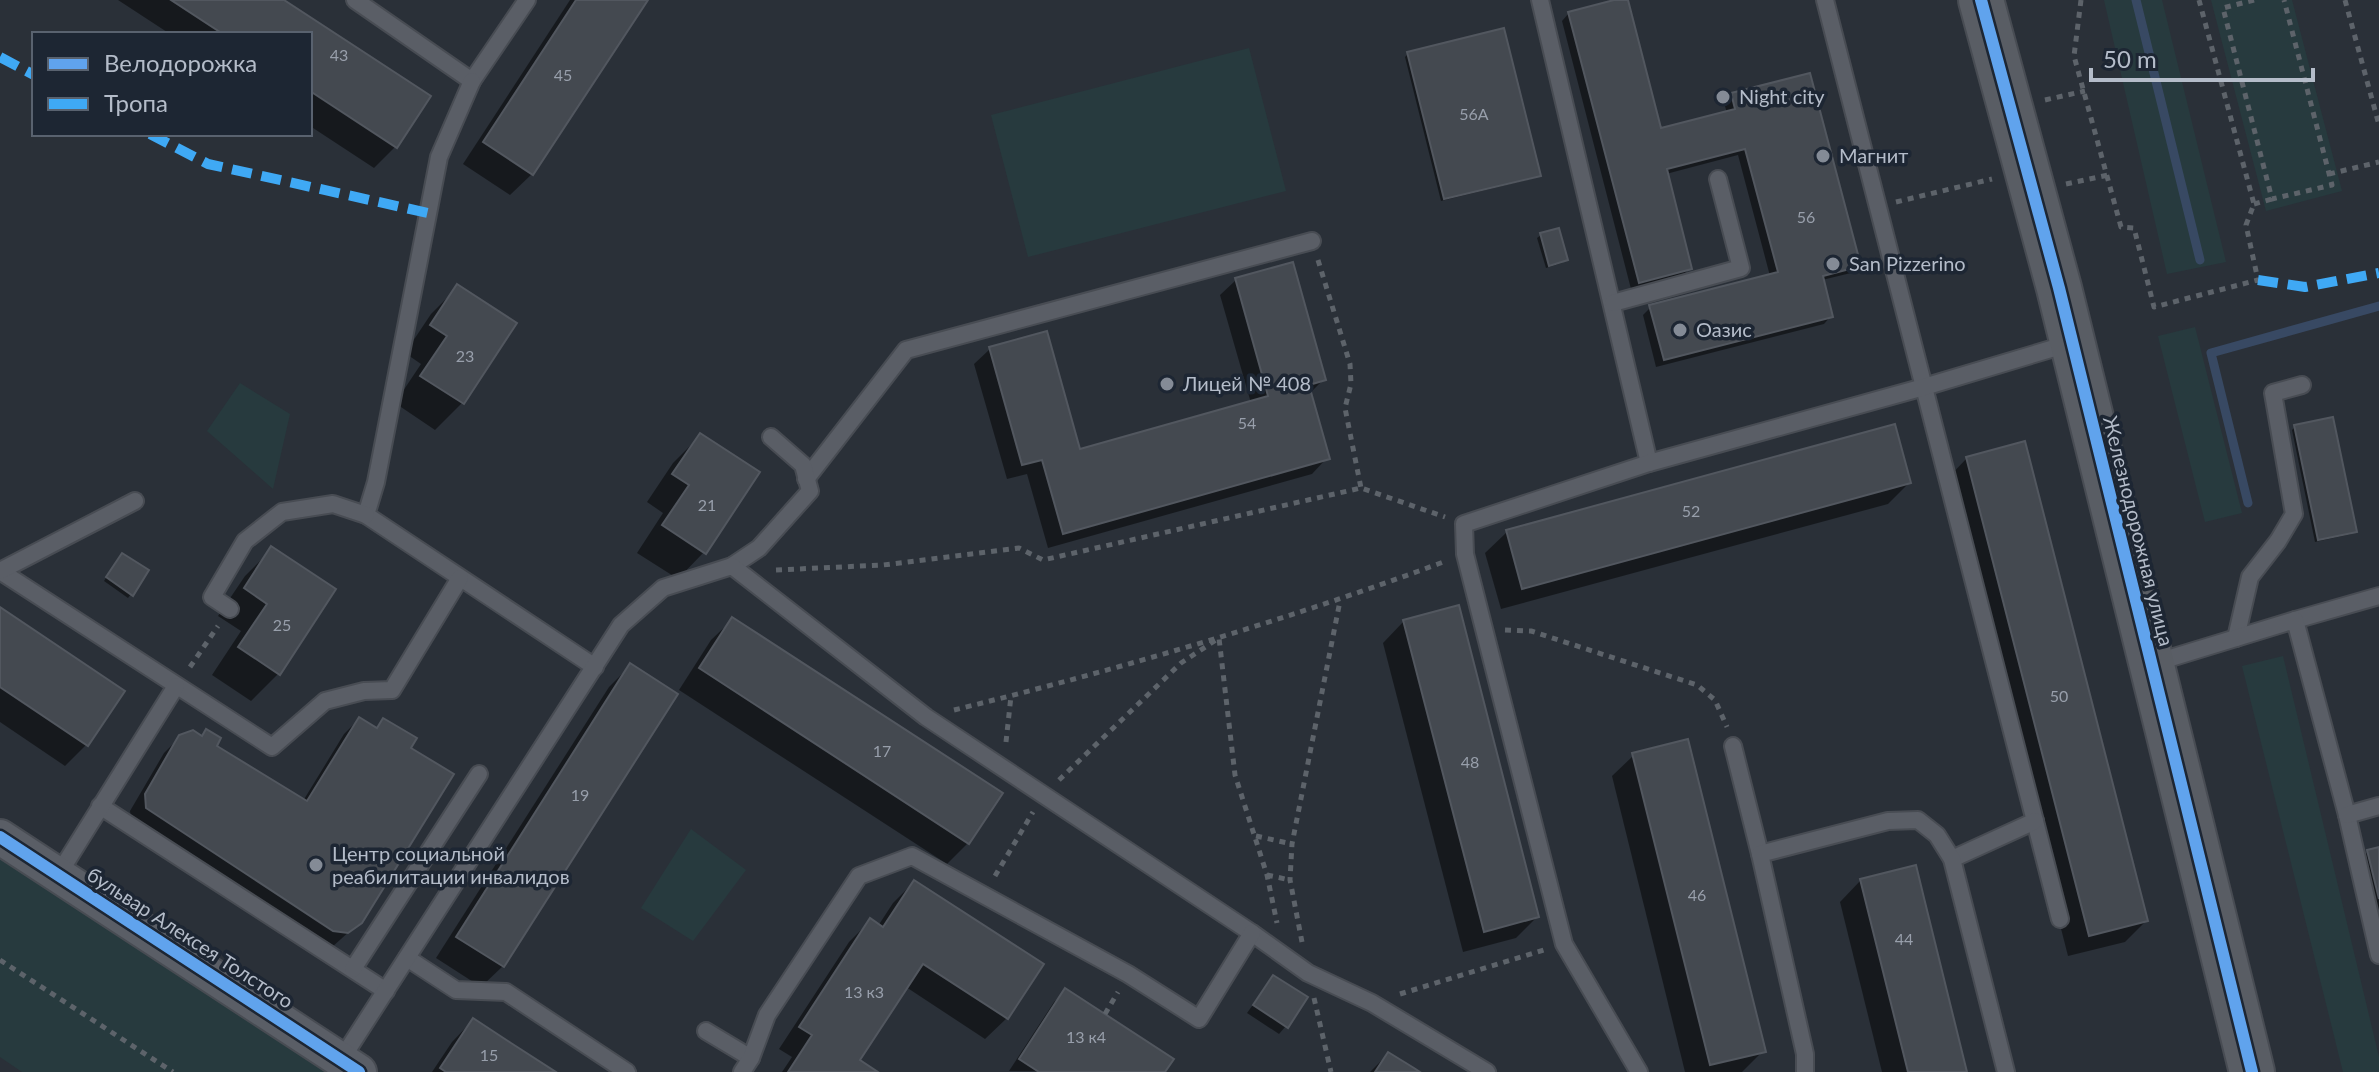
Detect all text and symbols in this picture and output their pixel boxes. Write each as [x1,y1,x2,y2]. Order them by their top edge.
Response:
legend [32,32,312,136]
scale bar [2091,32,2313,82]
text: 50 m [2103,44,2157,73]
house number: 43 [330,45,348,64]
text: Велодорожка [104,48,257,77]
house number: 45 [554,65,572,84]
place label: Night city [1739,84,1825,108]
text: Тропа [104,88,168,117]
marker: Night city [1714,88,1732,106]
house number: 56А [1459,104,1489,123]
place label: Магнит [1839,143,1908,167]
marker: Магнит [1814,147,1832,165]
house number: 56 [1797,207,1815,226]
place label: San Pizzerino [1849,251,1966,275]
marker: San Pizzerino [1824,255,1842,273]
place label: Оазис [1696,317,1752,341]
marker: Оазис [1671,321,1689,339]
house number: 23 [456,346,474,365]
place label: Лицей № 408 [1182,371,1311,395]
marker: Лицей № 408 [1158,375,1176,393]
house number: 54 [1238,413,1256,432]
street label: Железнодорожная улица [2099,413,2179,648]
house number: 21 [698,495,716,514]
house number: 52 [1682,501,1700,520]
house number: 25 [273,615,291,634]
house number: 50 [2050,686,2068,705]
house number: 17 [873,741,891,760]
house number: 48 [1461,752,1479,771]
house number: 19 [571,785,589,804]
place label: Центр социальной реабилитации инвалидов [332,841,570,888]
marker: Центр социальной реабилитации инвалидов [307,856,325,874]
street label: бульвар Алексея Толстого [83,862,298,1013]
house number: 46 [1688,885,1706,904]
house number: 44 [1895,929,1913,948]
house number: 13 к3 [844,982,884,1001]
house number: 13 к4 [1066,1027,1106,1046]
house number: 15 [480,1045,498,1064]

